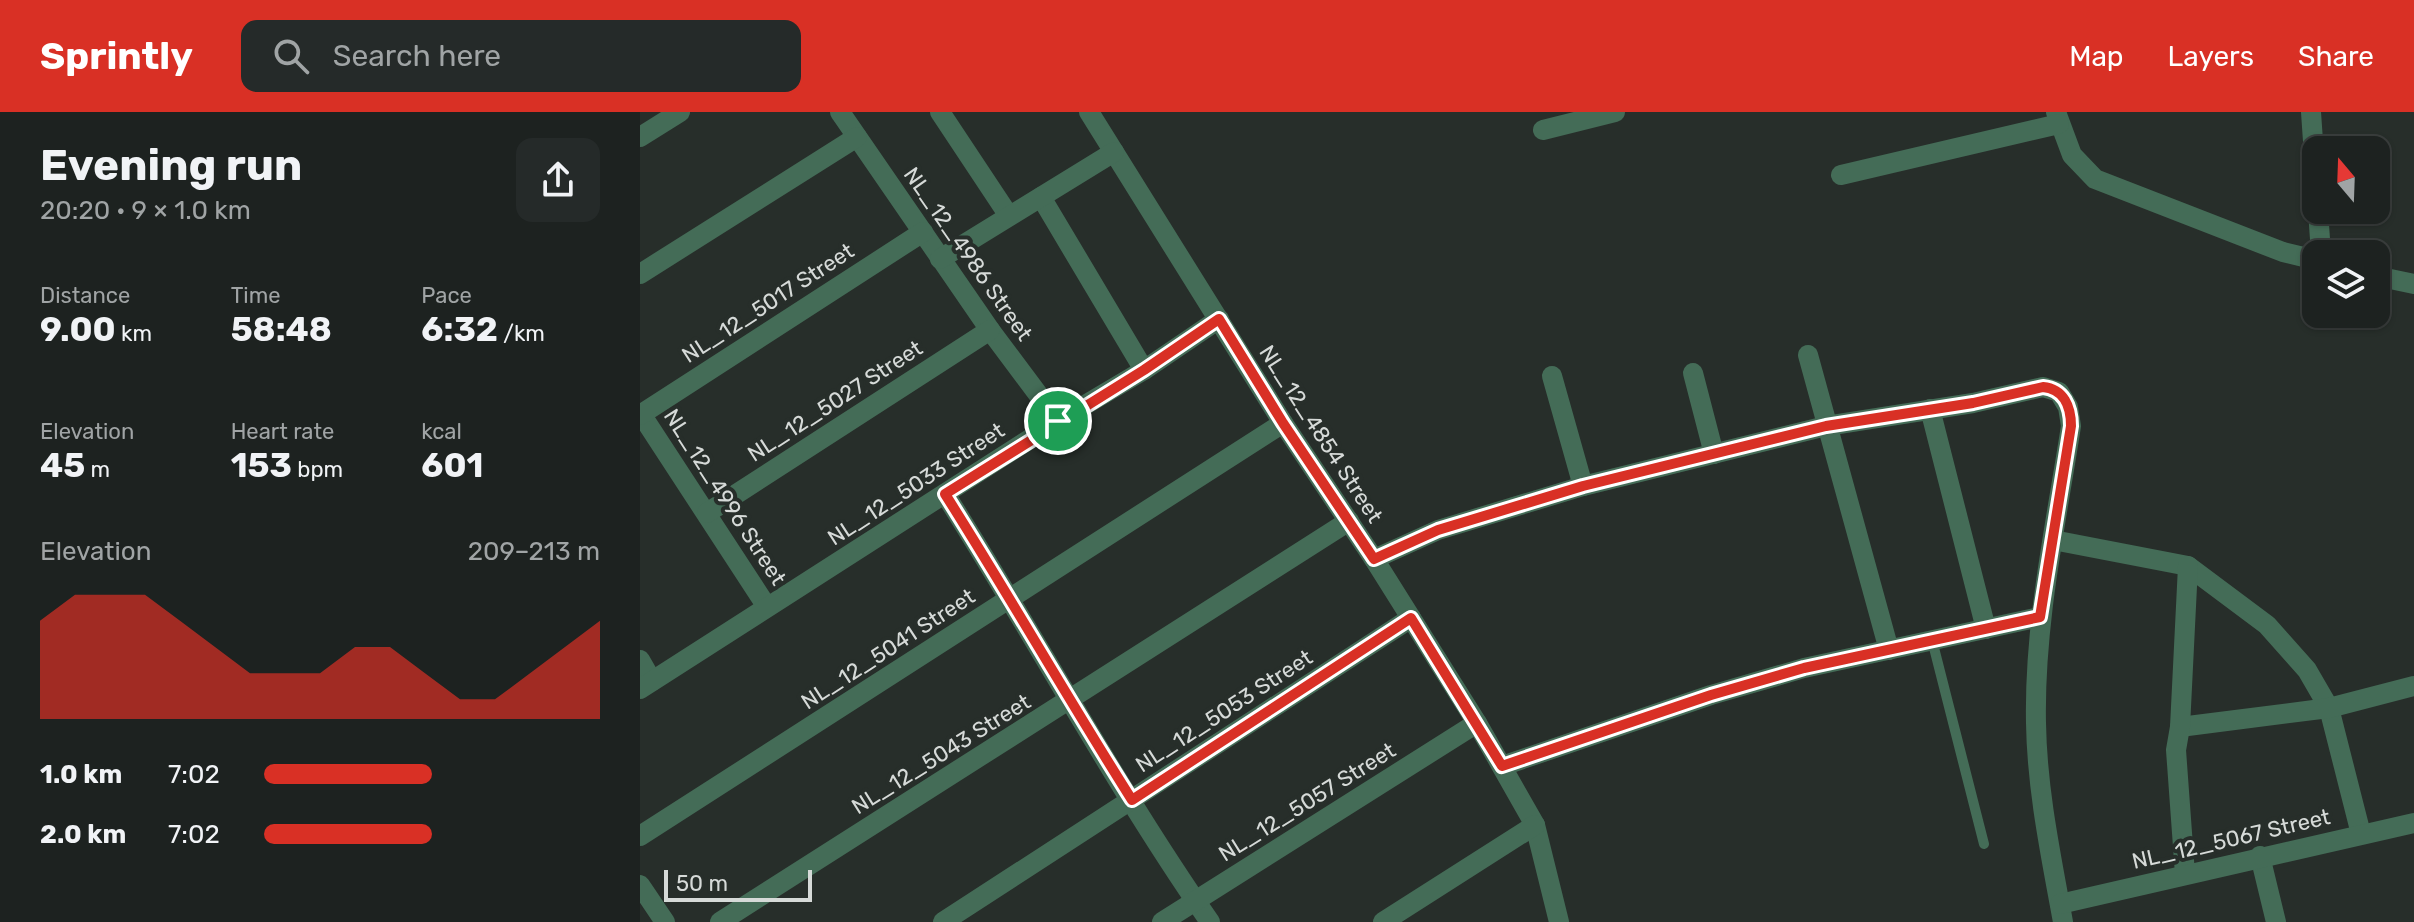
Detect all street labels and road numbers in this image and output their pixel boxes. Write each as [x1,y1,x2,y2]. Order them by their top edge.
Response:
street label: NL_12_4986 Street [898,162,1038,346]
street label: NL_12_5017 Street [677,237,859,369]
street label: NL_12_5027 Street [742,334,928,468]
street label: NL_12_4854 Street [1253,340,1389,528]
street label: NL_12_4996 Street [658,404,792,590]
street label: NL_12_5033 Street [823,417,1010,551]
street label: NL_12_5041 Street [796,583,980,715]
street label: NL_12_5053 Street [1131,644,1318,778]
street label: NL_12_5043 Street [847,688,1036,820]
street label: NL_12_5057 Street [1214,736,1401,867]
street label: NL_12_5067 Street [2129,803,2333,875]

